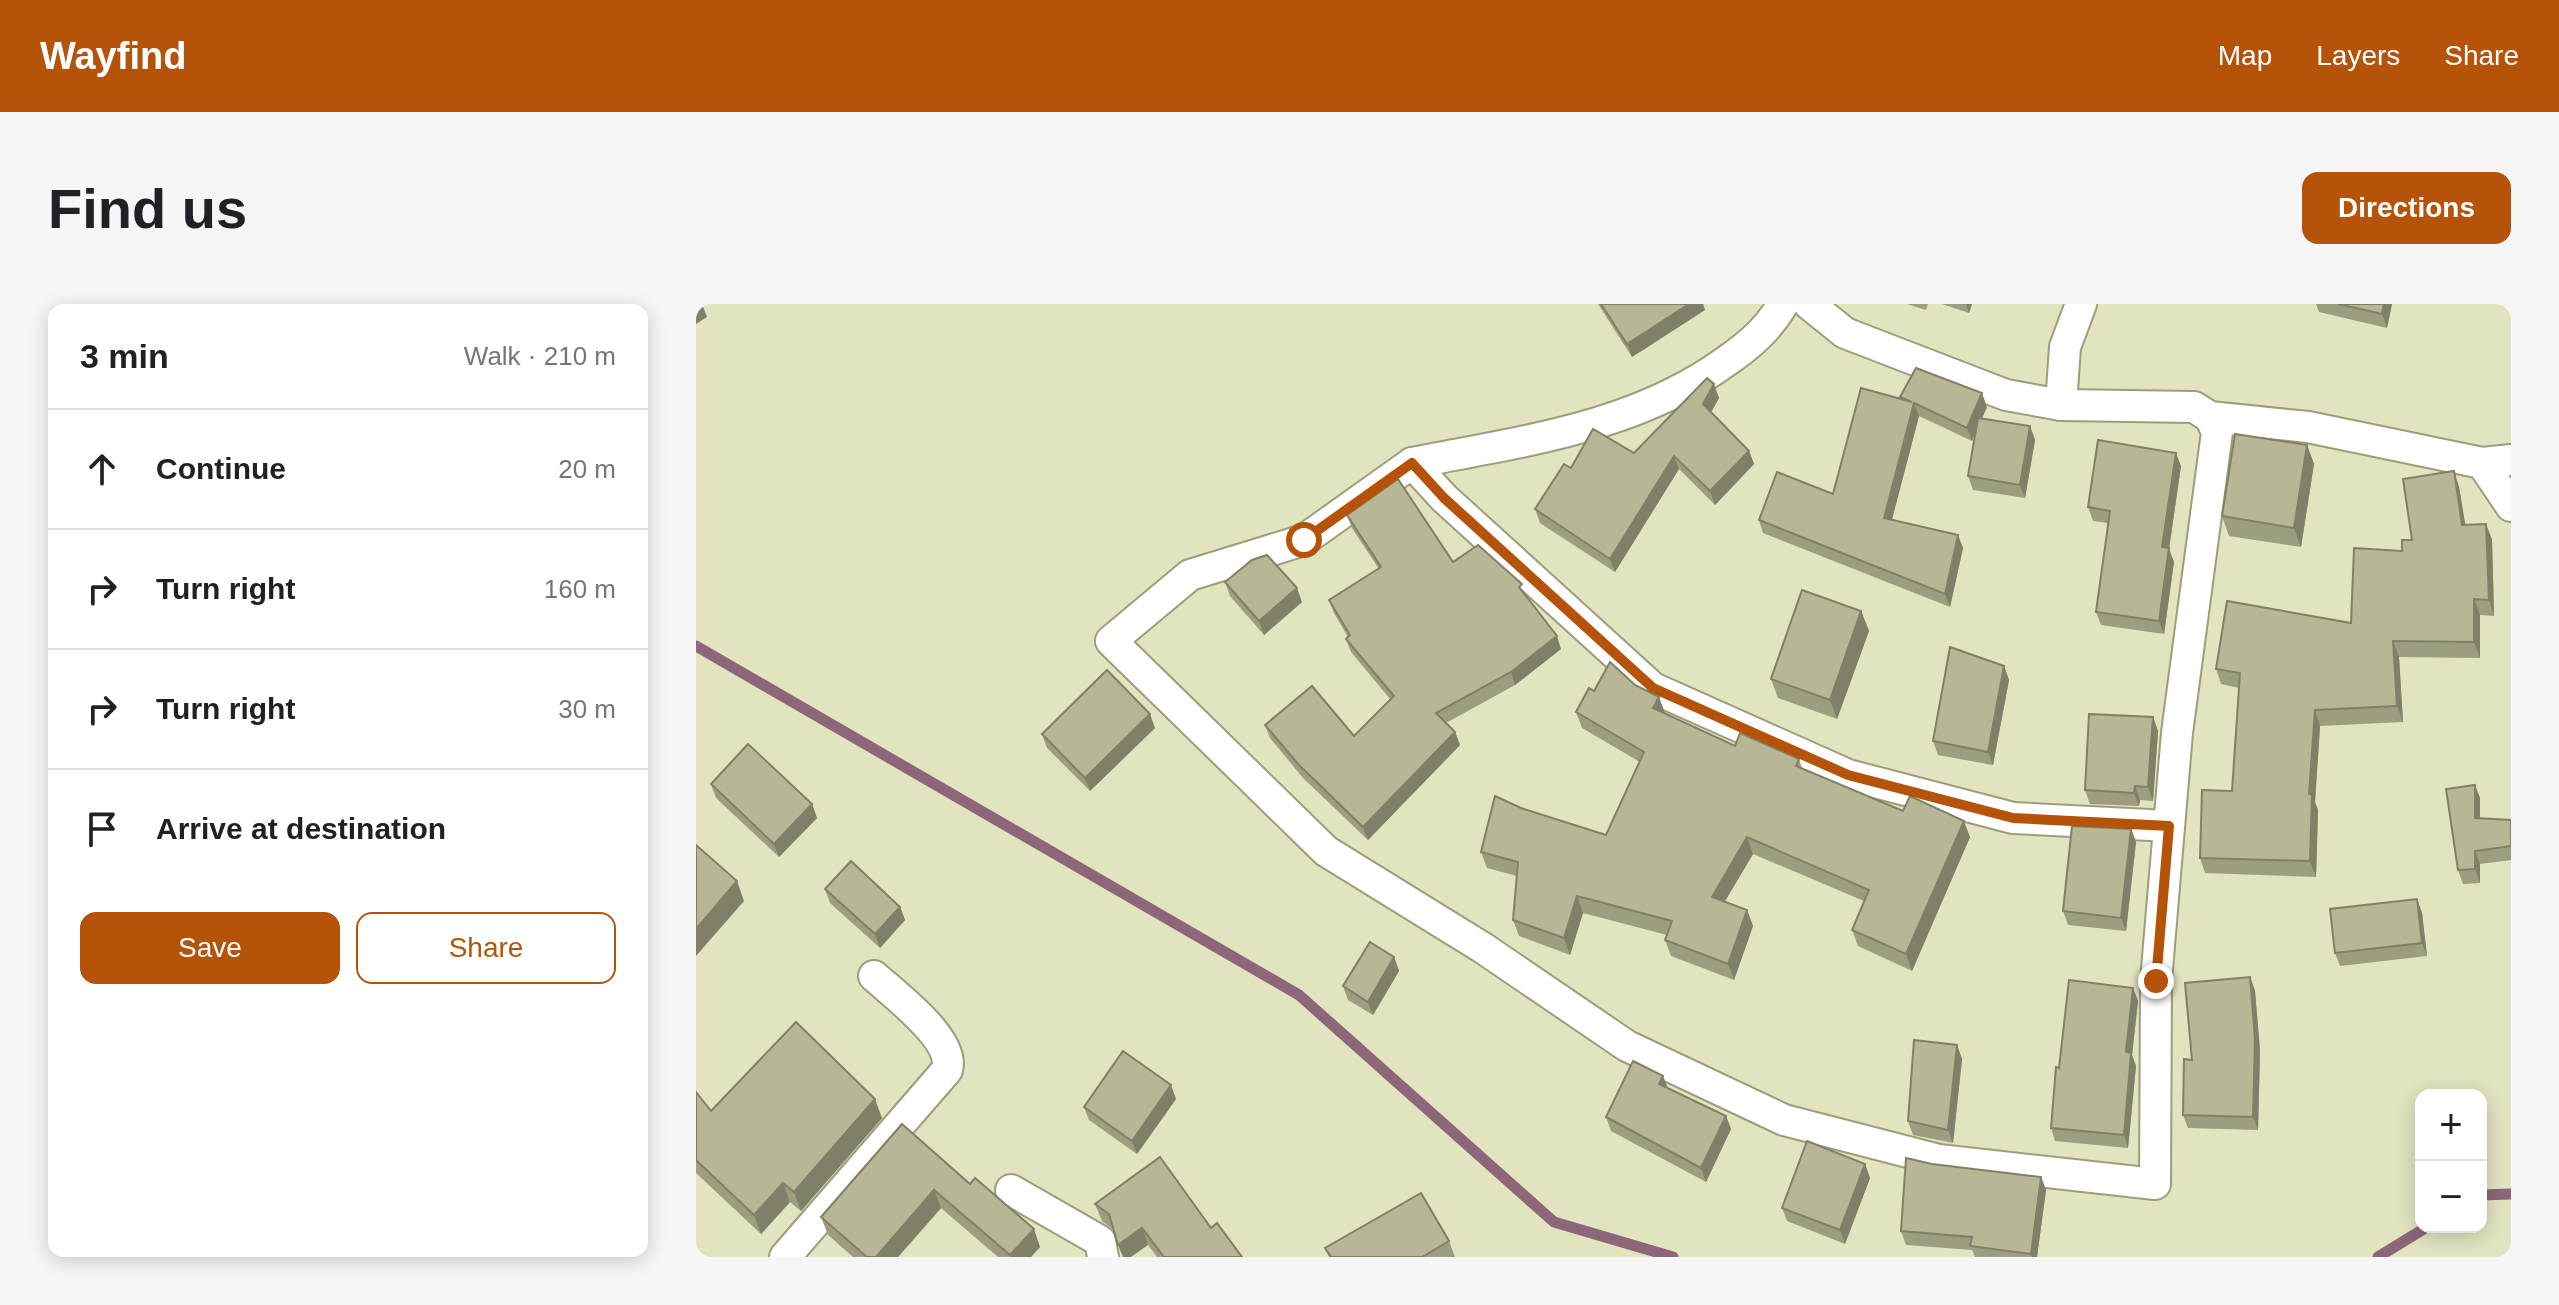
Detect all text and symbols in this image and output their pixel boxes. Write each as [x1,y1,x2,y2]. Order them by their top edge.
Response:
text: Wayfind [40,35,186,77]
text: Map [2218,40,2272,71]
text: Layers [2316,40,2400,71]
text: Share [2444,40,2519,71]
button: Directions [2302,172,2511,244]
text: Find us [48,177,247,240]
text: 3 min [80,337,169,375]
text: Walk · 210 m [464,341,616,371]
icon: ahead [80,447,124,491]
text: Continue [156,452,286,485]
text: 20 m [558,454,616,484]
route start [1286,522,1322,558]
icon: right [80,567,124,611]
text: Turn right [156,572,295,605]
text: 160 m [544,574,616,604]
icon: right [80,687,124,731]
text: Turn right [156,692,295,725]
text: 30 m [558,694,616,724]
icon: arrive [80,807,124,851]
text: Arrive at destination [156,812,446,845]
button: Save [80,912,340,984]
button: Share [356,912,616,984]
route end [2138,963,2174,999]
map controls [2415,1089,2487,1233]
button: + [2415,1089,2487,1161]
button: − [2415,1161,2487,1233]

